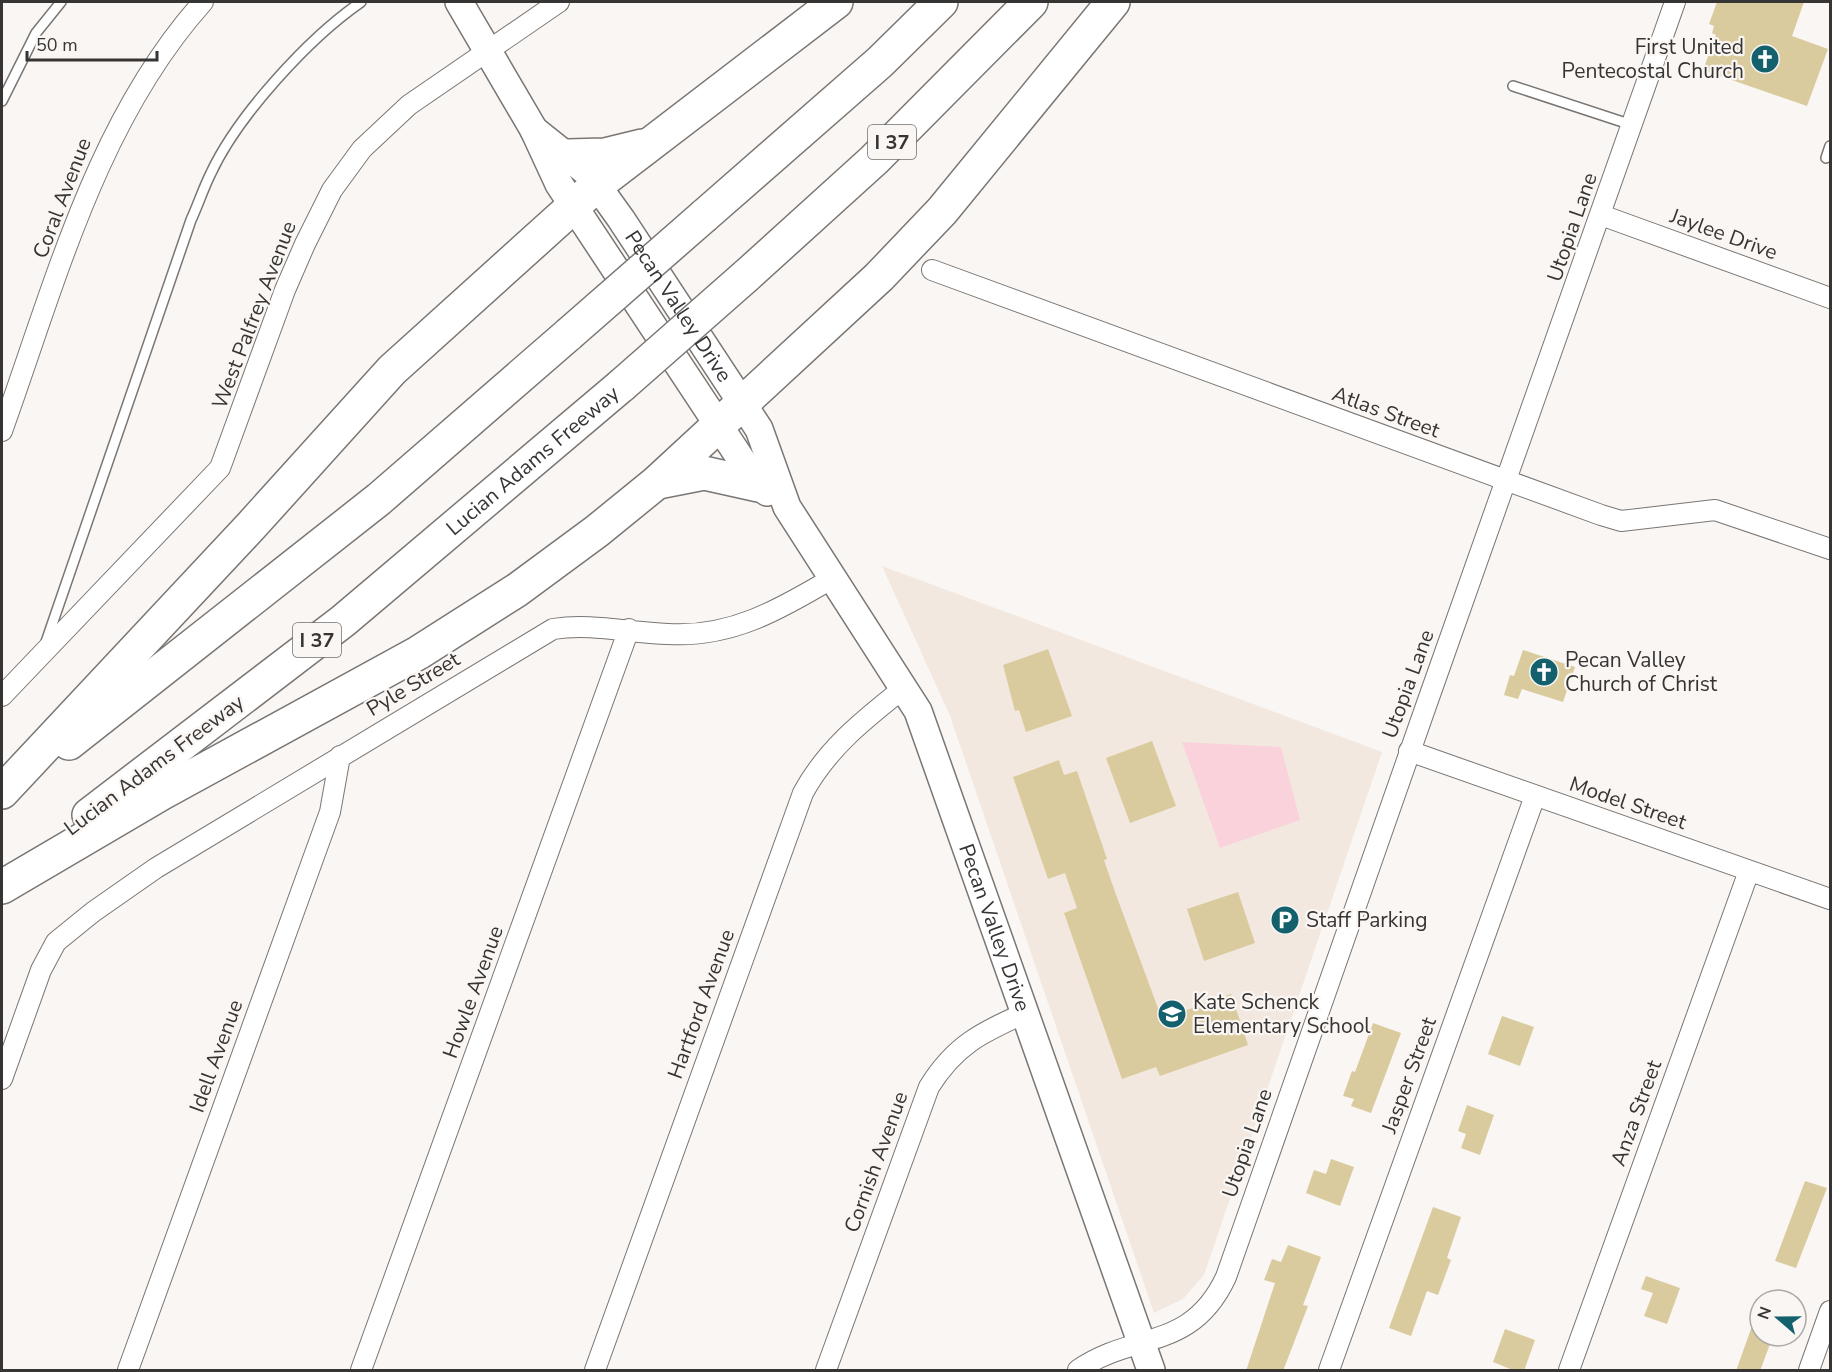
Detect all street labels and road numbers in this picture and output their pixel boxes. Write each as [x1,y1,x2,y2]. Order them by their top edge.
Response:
road number: I 37 [868,125,916,159]
street label: Coral Avenue [26,134,98,262]
street label: Utopia Lane [1540,169,1604,285]
street label: Jaylee Drive [1666,201,1782,266]
street label: West Palfrey Avenue [205,217,303,413]
street label: Pecan Valley Drive [618,225,738,387]
street label: Lucian Adams Freeway [440,379,625,542]
street label: Atlas Street [1328,380,1444,445]
road number: I 37 [293,623,341,657]
street label: Utopia Lane [1375,626,1441,742]
street label: Pyle Street [361,645,465,723]
street label: Lucian Adams Freeway [58,688,250,842]
street label: Model Street [1566,770,1691,836]
street label: Pecan Valley Drive [952,840,1037,1015]
street label: Howle Avenue [436,922,510,1062]
street label: Hartford Avenue [661,925,741,1083]
street label: Idell Avenue [183,996,249,1116]
street label: Jasper Street [1375,1012,1443,1138]
street label: Anza Street [1604,1056,1668,1170]
street label: Utopia Lane [1215,1085,1279,1201]
street label: Cornish Avenue [837,1088,915,1236]

